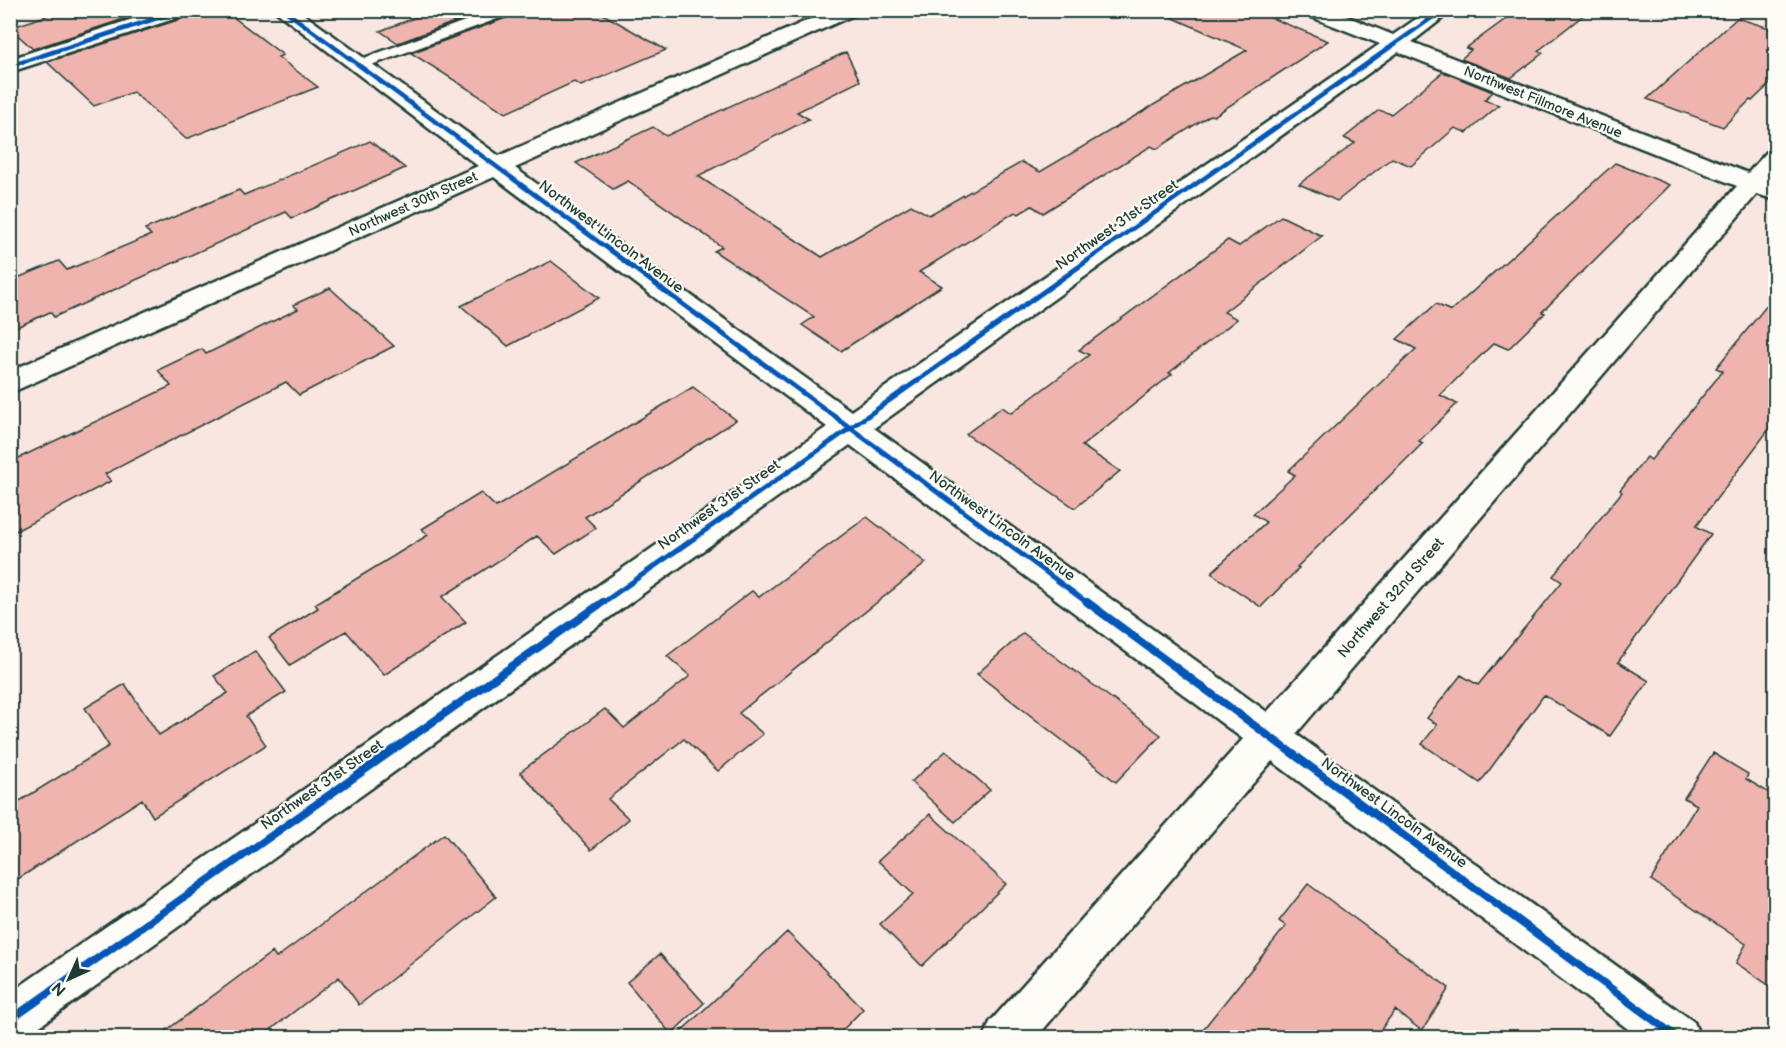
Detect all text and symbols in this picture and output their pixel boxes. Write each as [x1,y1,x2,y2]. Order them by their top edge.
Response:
street label: Northwest Fillmore Avenue [1461,62,1625,142]
street label: Northwest 30th Street [346,168,481,240]
street label: Northwest 31st Street [1052,175,1182,274]
street label: Northwest Lincoln Avenue [535,176,687,298]
street label: Northwest 31st Street [654,455,784,554]
street label: Northwest Lincoln Avenue [925,466,1079,586]
street label: Northwest 32nd Street [1334,534,1449,662]
street label: Northwest 31st Street [257,735,387,834]
street label: Northwest Lincoln Avenue [1317,753,1471,873]
north arrow [39,949,99,1009]
text: N [48,978,70,1000]

